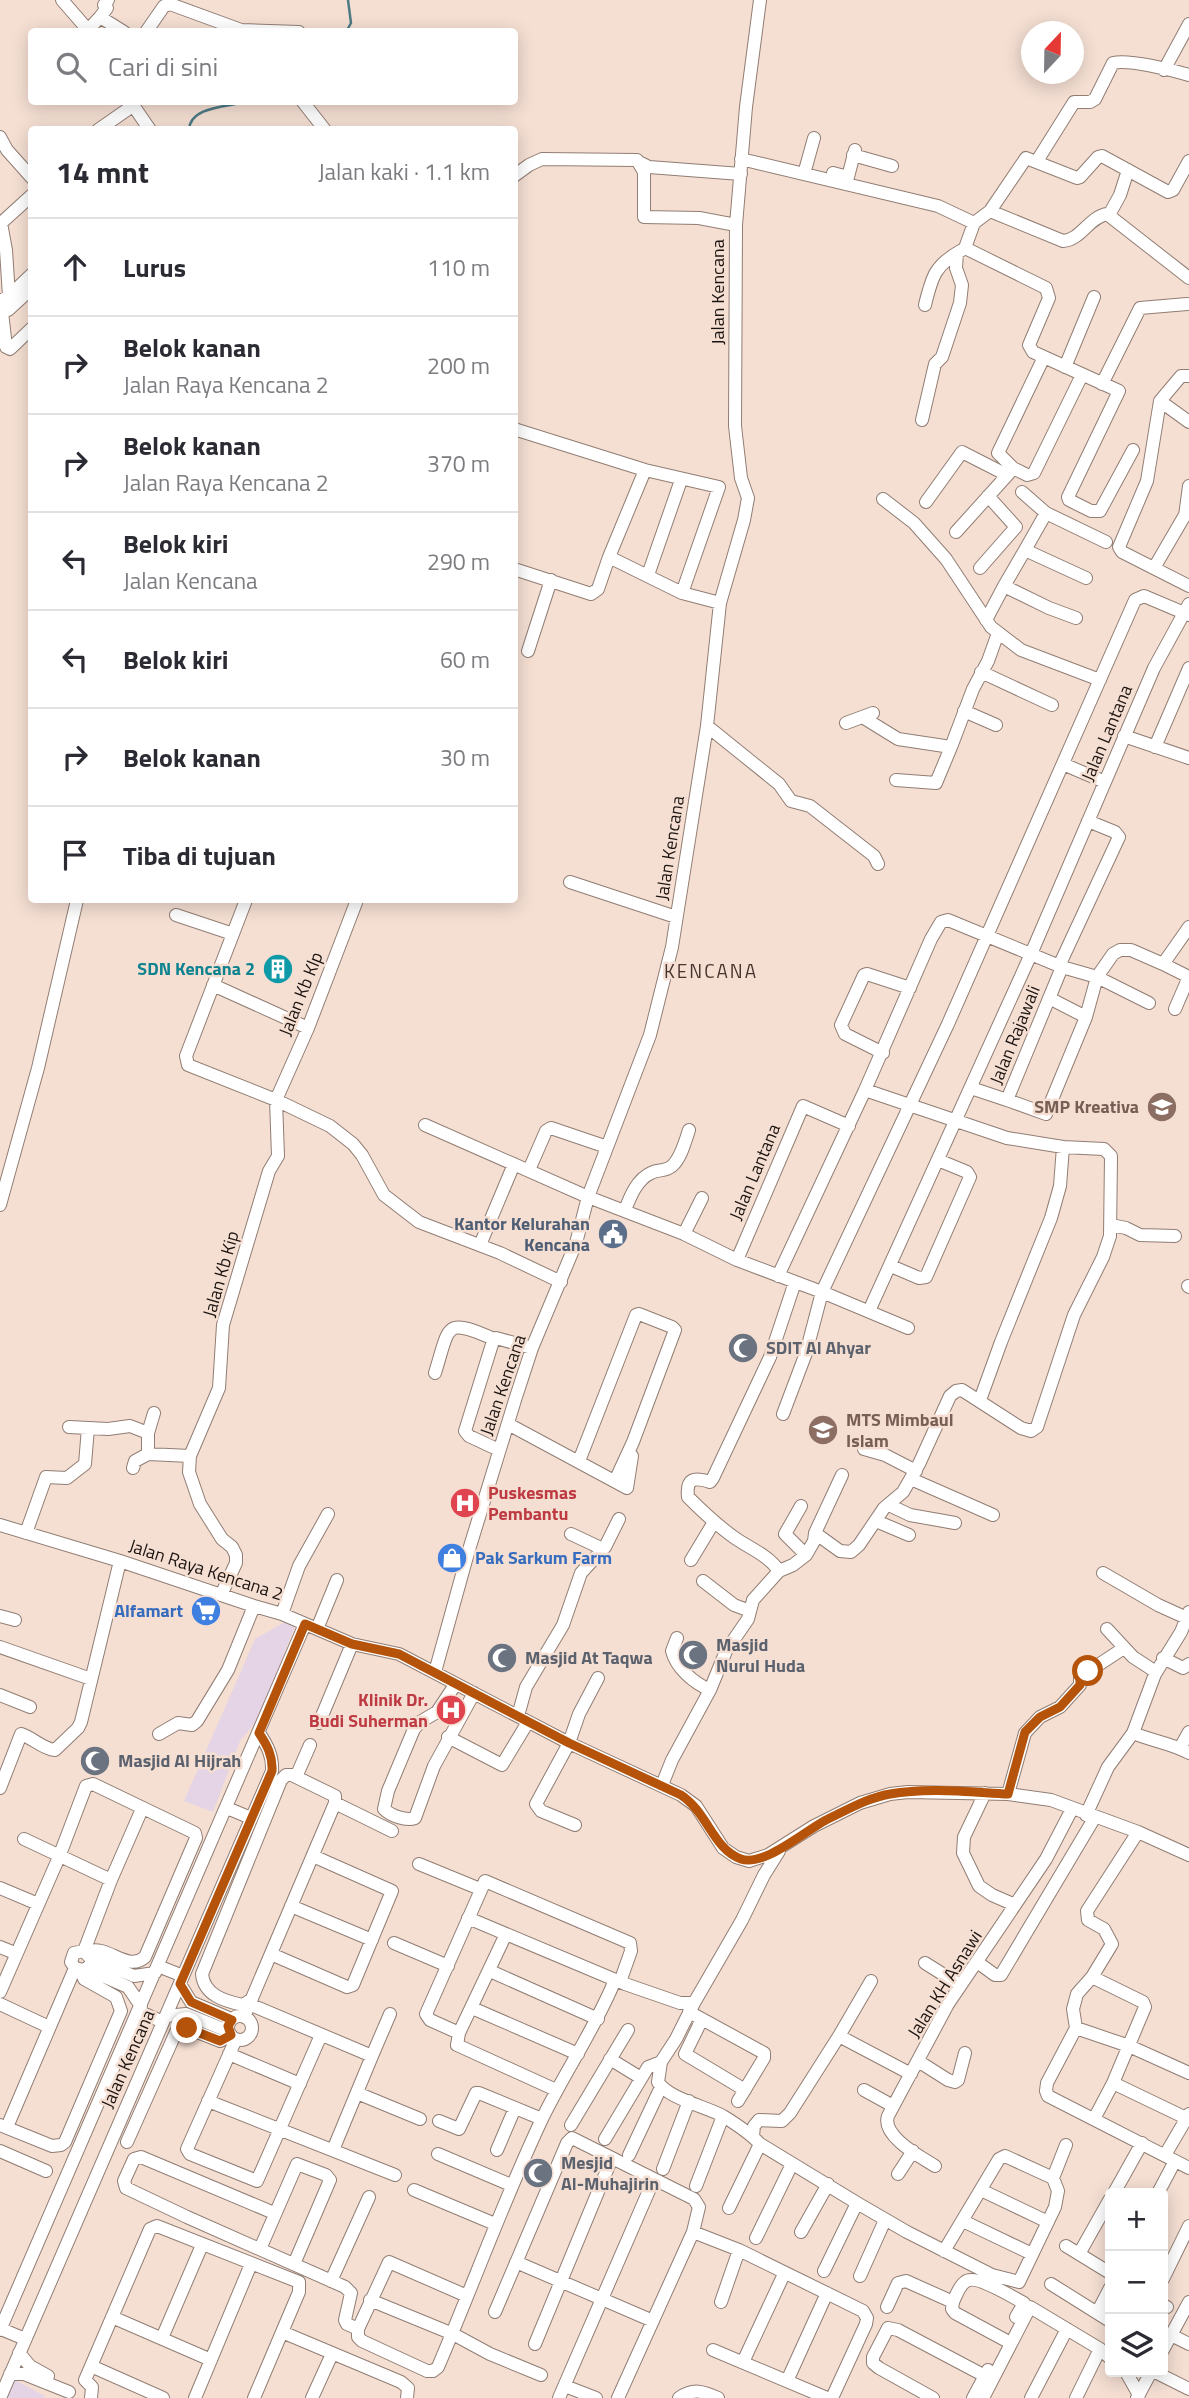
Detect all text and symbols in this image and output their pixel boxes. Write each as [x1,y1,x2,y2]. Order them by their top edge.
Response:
north arrow [1021,21,1084,84]
search box [28,28,518,105]
text: Cari di sini [108,47,218,86]
icon: search [52,48,90,86]
text: 14 mnt [56,149,149,195]
text: Jalan kaki · 1.1 km [318,154,490,189]
street label: Jalan Kencana [704,239,731,345]
icon: ahead [56,248,94,286]
text: Lurus [123,248,186,287]
text: 110 m [427,250,490,285]
text: Belok kanan [123,328,261,367]
icon: right [56,346,94,384]
text: 200 m [427,348,490,383]
text: Jalan Raya Kencana 2 [123,367,329,402]
text: Belok kanan [123,426,261,465]
icon: right [56,444,94,482]
text: 370 m [427,446,490,481]
text: Jalan Raya Kencana 2 [123,465,329,500]
text: Belok kiri [123,524,229,563]
icon: left [56,542,94,580]
text: 290 m [427,544,490,579]
text: Jalan Kencana [123,563,258,598]
icon: left [56,640,94,678]
text: Belok kiri [123,640,229,679]
text: 60 m [440,642,490,677]
street label: Jalan Lantana [1074,680,1139,785]
icon: right [56,738,94,776]
text: Belok kanan [123,738,261,777]
text: 30 m [440,740,490,775]
street label: Jalan Kencana [648,794,691,902]
icon: arrive [56,836,94,874]
text: Tiba di tujuan [123,836,276,875]
street label: Jalan Kb Klp [271,948,330,1040]
building icon: SDN Kencana 2 [261,952,295,986]
place label: SDN Kencana 2 [137,955,255,982]
district label: KENCANA [664,956,758,985]
street label: Jalan Rajawali [982,981,1047,1088]
school or university icon: SMP Kreativa [1145,1090,1179,1124]
place label: SMP Kreativa [1034,1093,1139,1120]
street label: Jalan Lantana [722,1119,787,1224]
place label: Kantor Kelurahan Kencana [454,1210,590,1258]
public building icon: Kantor Kelurahan Kencana [596,1217,630,1251]
street label: Jalan Kb Kip [195,1228,246,1320]
street label: Jalan Kencana [473,1331,532,1439]
mosque icon: SDIT Al Ahyar [726,1331,760,1365]
place label: SDIT Al Ahyar [766,1334,871,1361]
place label: MTS Mimbaul Islam [846,1406,954,1454]
school or university icon: MTS Mimbaul Islam [806,1413,840,1447]
place label: Puskesmas Pembantu [488,1479,577,1527]
hospital icon: Puskesmas Pembantu [448,1486,482,1520]
street label: Jalan Raya Kencana 2 [125,1532,287,1607]
shop icon: Pak Sarkum Farm [435,1541,469,1575]
place label: Pak Sarkum Farm [475,1544,612,1571]
supermarket icon: Alfamart [189,1594,223,1628]
place label: Alfamart [114,1597,183,1624]
place label: Masjid Nurul Huda [716,1631,805,1679]
mosque icon: Masjid Nurul Huda [676,1638,710,1672]
mosque icon: Masjid At Taqwa [485,1641,519,1675]
place label: Masjid At Taqwa [525,1644,653,1671]
route start [1072,1655,1103,1686]
place label: Klinik Dr. Budi Suherman [309,1686,428,1734]
hospital icon: Klinik Dr. Budi Suherman [434,1693,468,1727]
mosque icon: Masjid Al Hijrah [78,1744,112,1778]
place label: Masjid Al Hijrah [118,1747,241,1774]
street label: Jalan KH Asnawi [901,1924,989,2043]
street label: Jalan Kencana [94,2005,161,2112]
route end [171,2012,202,2043]
place label: Mesjid Al-Muhajirin [561,2149,659,2197]
mosque icon: Mesjid Al-Muhajirin [521,2156,555,2190]
map controls [1105,2188,1168,2377]
button: + [1105,2188,1168,2251]
button: − [1105,2251,1168,2314]
button: layers [1105,2314,1168,2377]

